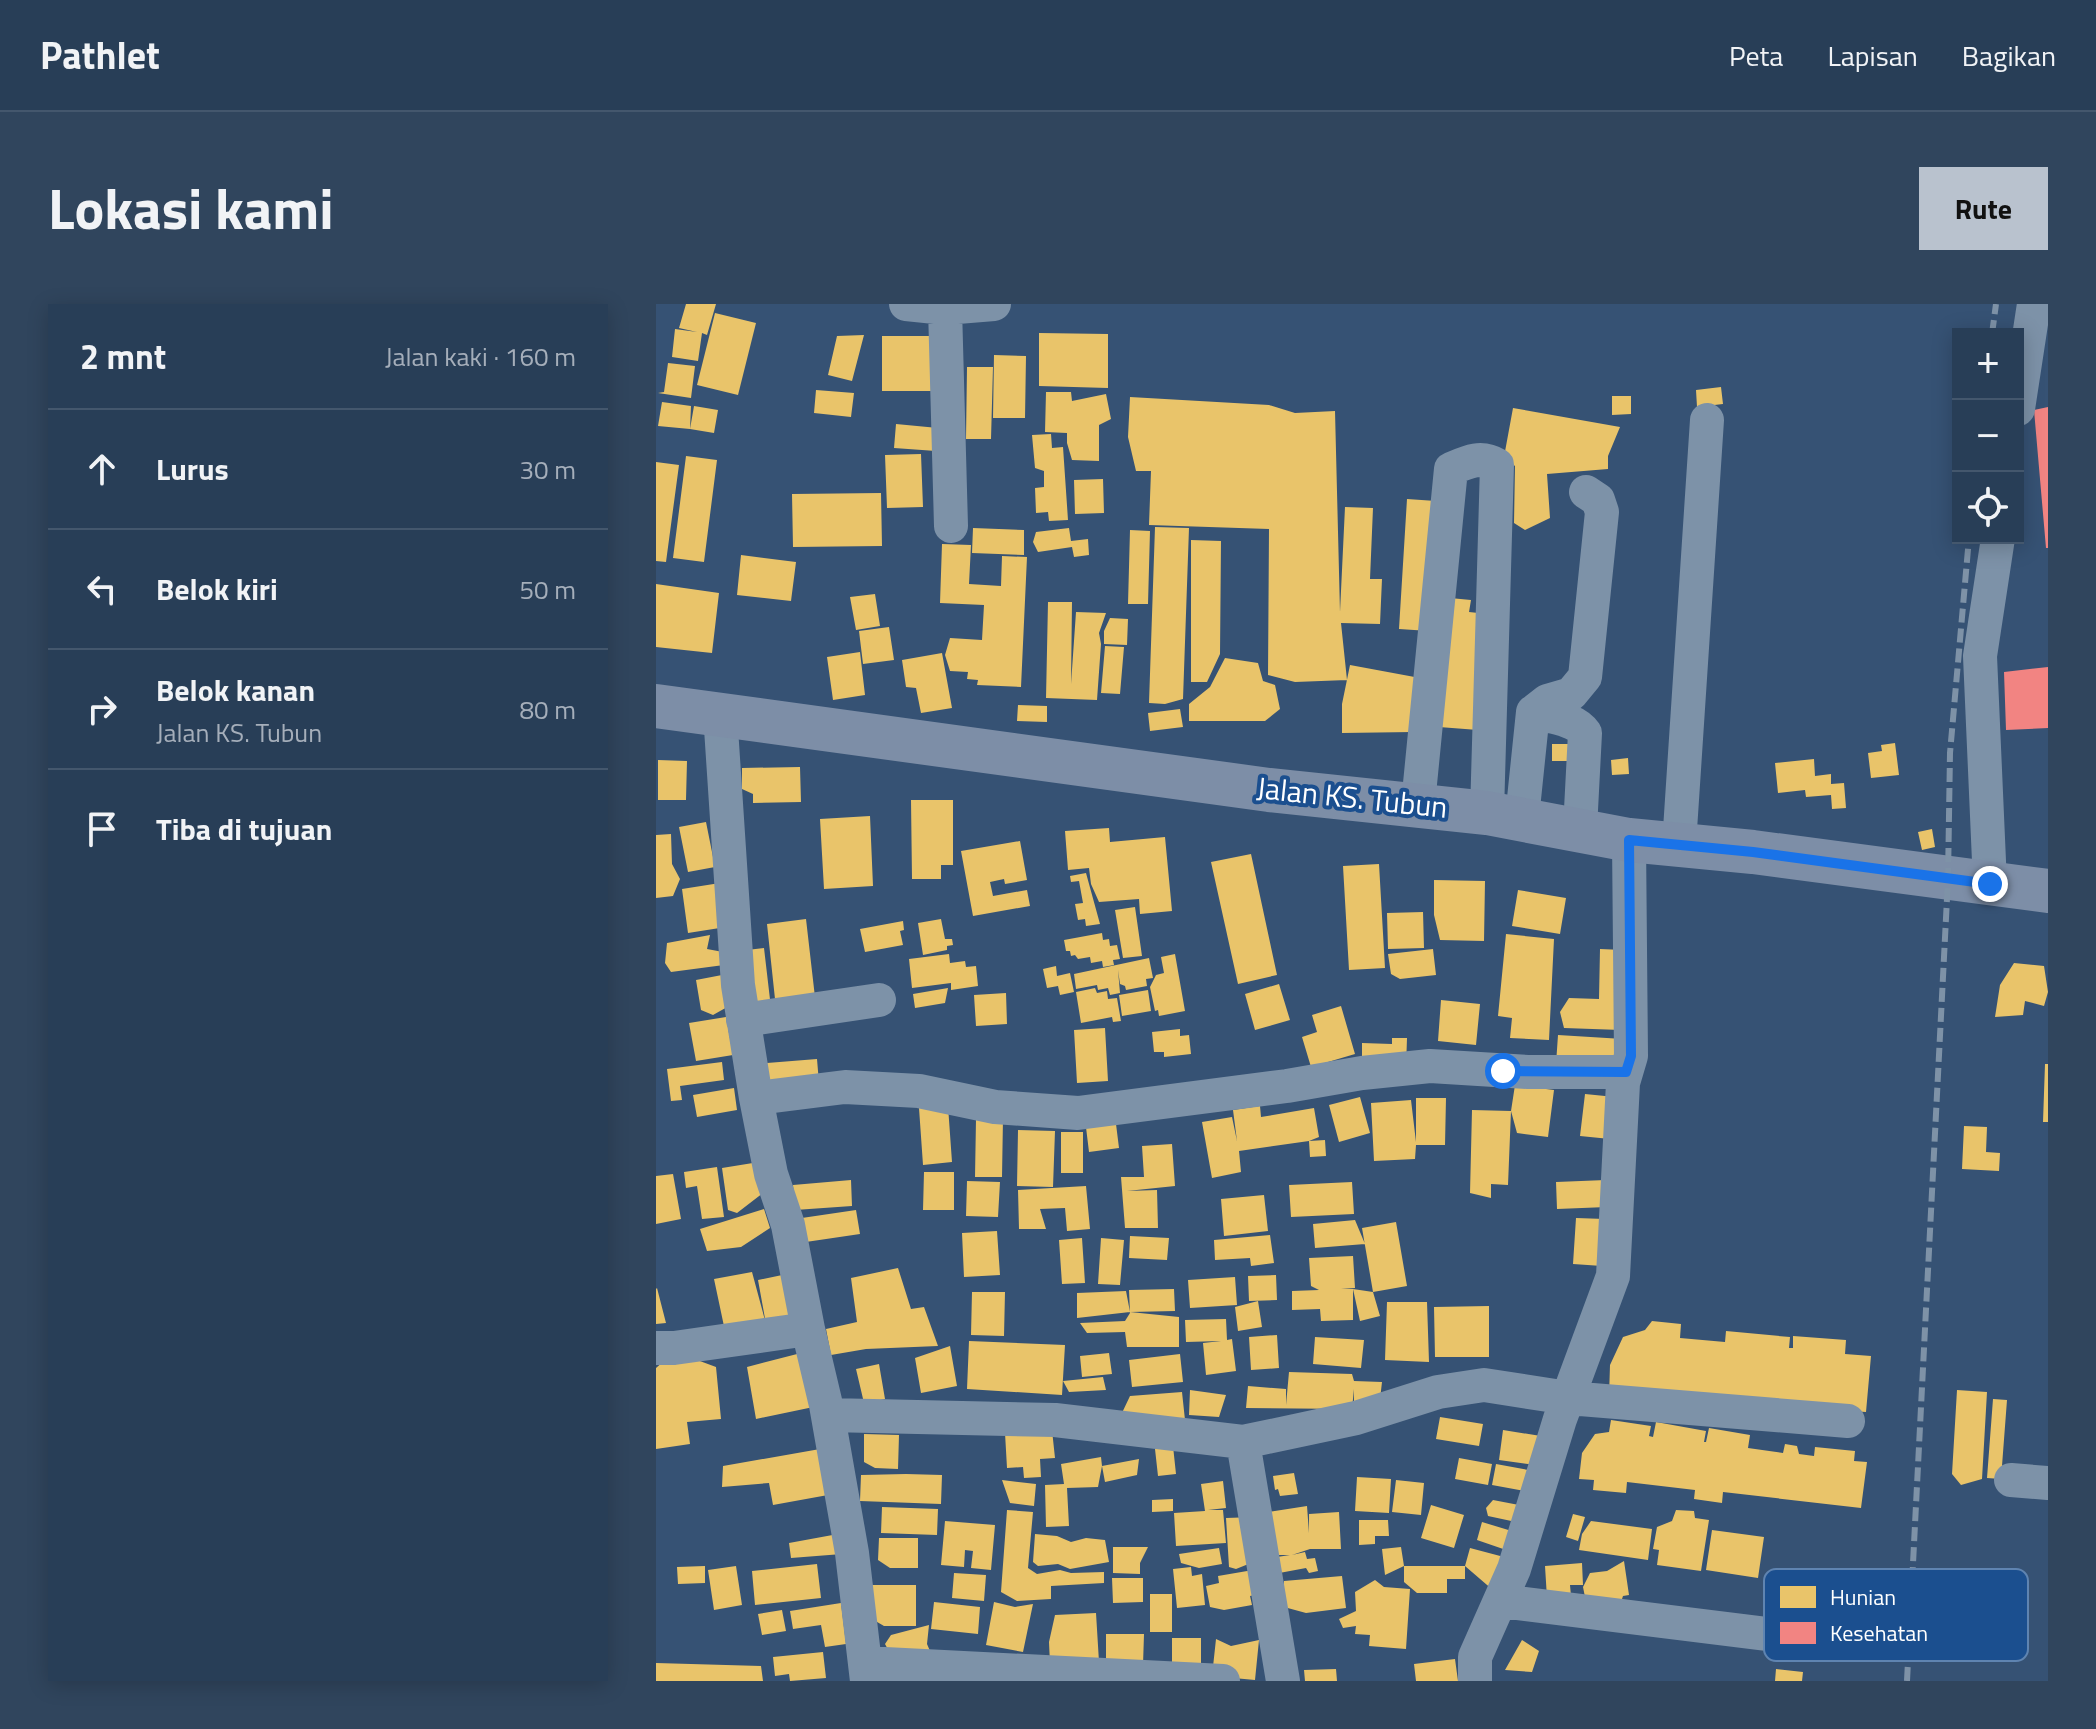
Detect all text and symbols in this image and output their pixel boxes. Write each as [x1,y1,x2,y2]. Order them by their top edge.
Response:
text: Pathlet [40,26,160,84]
text: Peta [1729,34,1783,77]
text: Lapisan [1827,34,1918,77]
text: Bagikan [1962,34,2056,77]
text: Lokasi kami [48,166,334,251]
button: Rute [1919,167,2048,250]
map controls [1952,328,2024,544]
button: + [1952,328,2024,400]
text: 2 mnt [80,330,166,382]
text: Jalan kaki · 160 m [385,337,576,376]
button: − [1952,400,2024,472]
text: Lurus [156,446,229,492]
icon: ahead [80,447,124,491]
text: 30 m [519,450,576,489]
button: locate [1952,472,2024,544]
text: Belok kiri [156,566,278,612]
icon: left [80,567,124,611]
text: 50 m [519,570,576,609]
text: Belok kanan [156,667,315,713]
icon: right [80,687,124,731]
text: 80 m [519,690,576,729]
text: Jalan KS. Tubun [156,713,322,752]
street label: Jalan KS. Tubun [1254,764,1450,830]
text: Tiba di tujuan [156,806,332,852]
icon: arrive [80,807,124,851]
route end [1972,866,2008,902]
route start [1485,1053,1521,1089]
legend [1764,1569,2028,1661]
text: Hunian [1830,1580,1896,1614]
text: Kesehatan [1830,1616,1928,1650]

